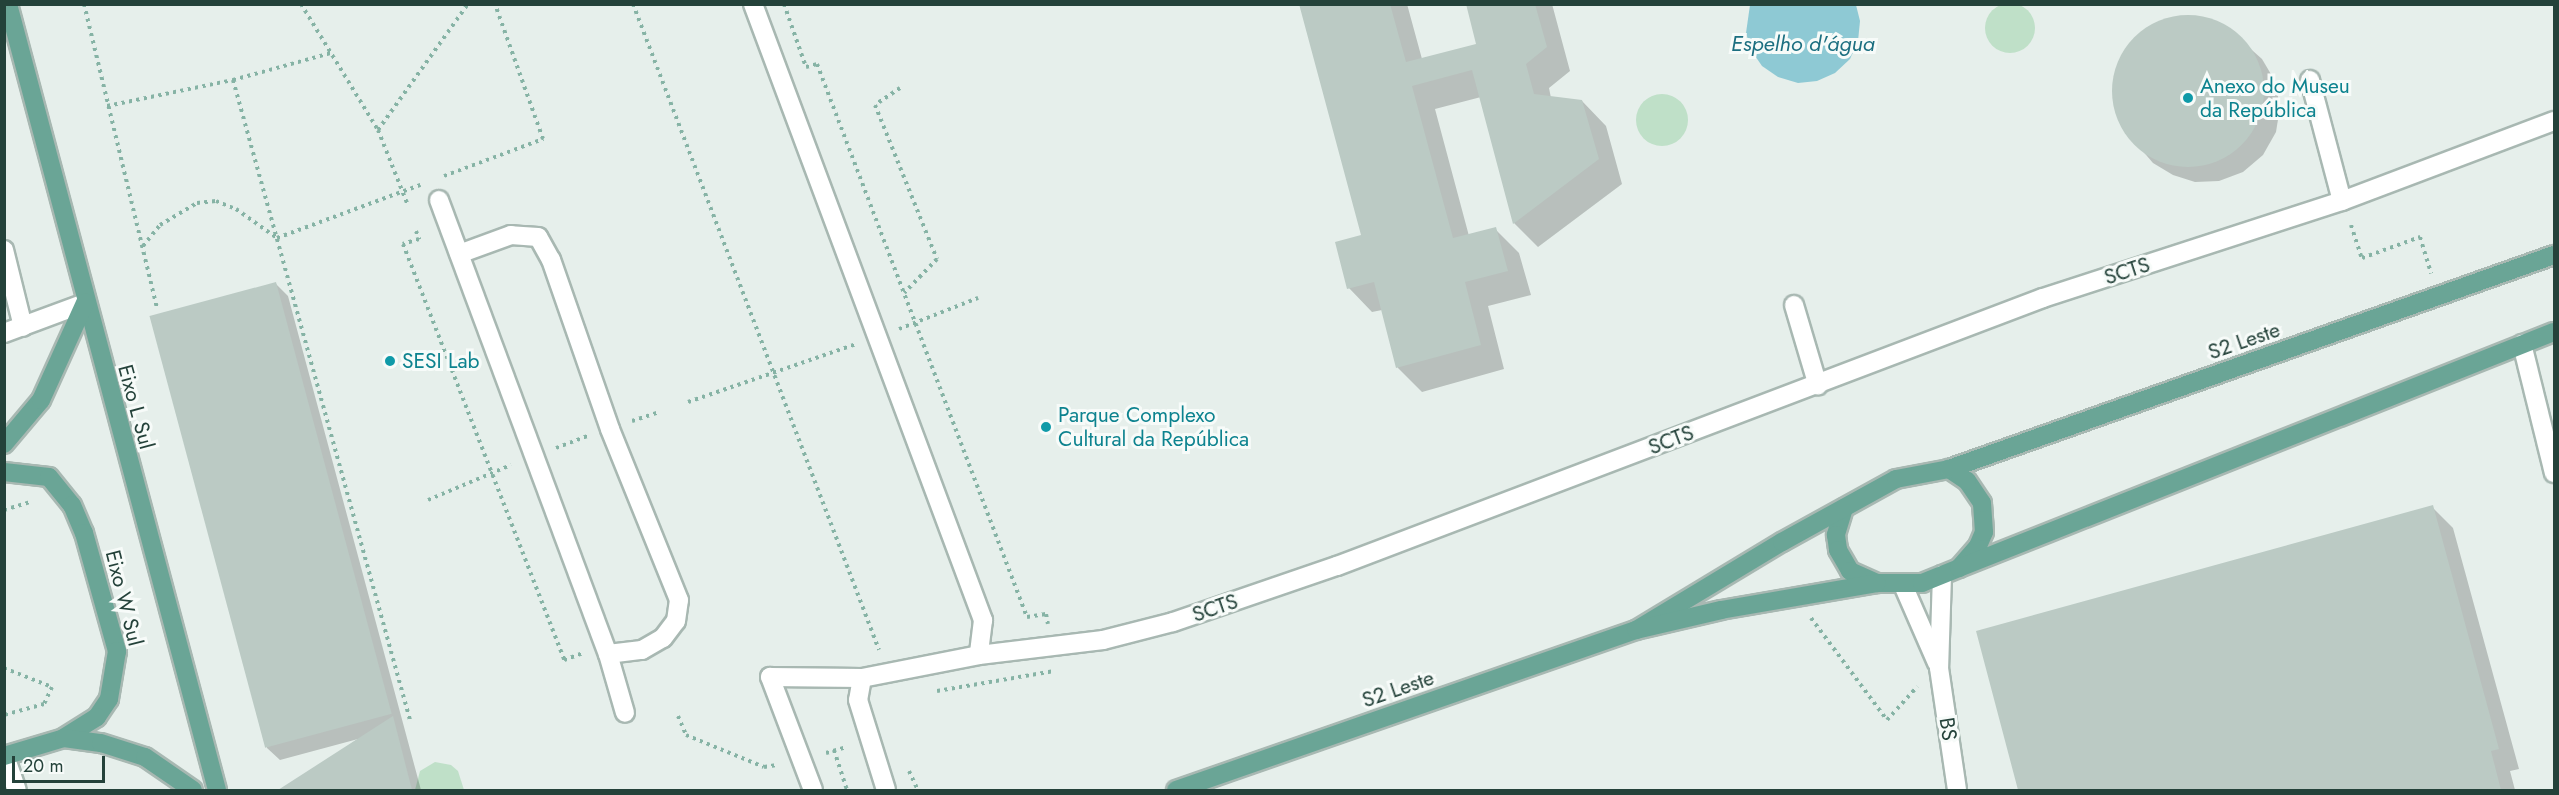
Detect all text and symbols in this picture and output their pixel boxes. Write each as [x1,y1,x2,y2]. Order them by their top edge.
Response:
water label: Espelho d'água [1731,31,1875,57]
place label: Anexo do Museu da República [2200,73,2350,123]
marker: Anexo do Museu da República [2181,91,2195,105]
street label: SCTS [2101,252,2153,290]
street label: S2 Leste [2205,317,2283,365]
place label: SESI Lab [402,348,480,374]
marker: SESI Lab [383,354,397,368]
street label: Eixo L Sul [113,362,159,452]
place label: Parque Complexo Cultural da República [1058,402,1249,452]
marker: Parque Complexo Cultural da República [1039,420,1053,434]
street label: SCTS [1645,420,1697,460]
street label: Eixo W Sul [100,548,148,648]
street label: SCTS [1189,589,1241,627]
street label: S2 Leste [1359,665,1437,713]
street label: BS [1934,716,1962,742]
scale bar [15,744,108,782]
text: 20 m [23,753,63,779]

